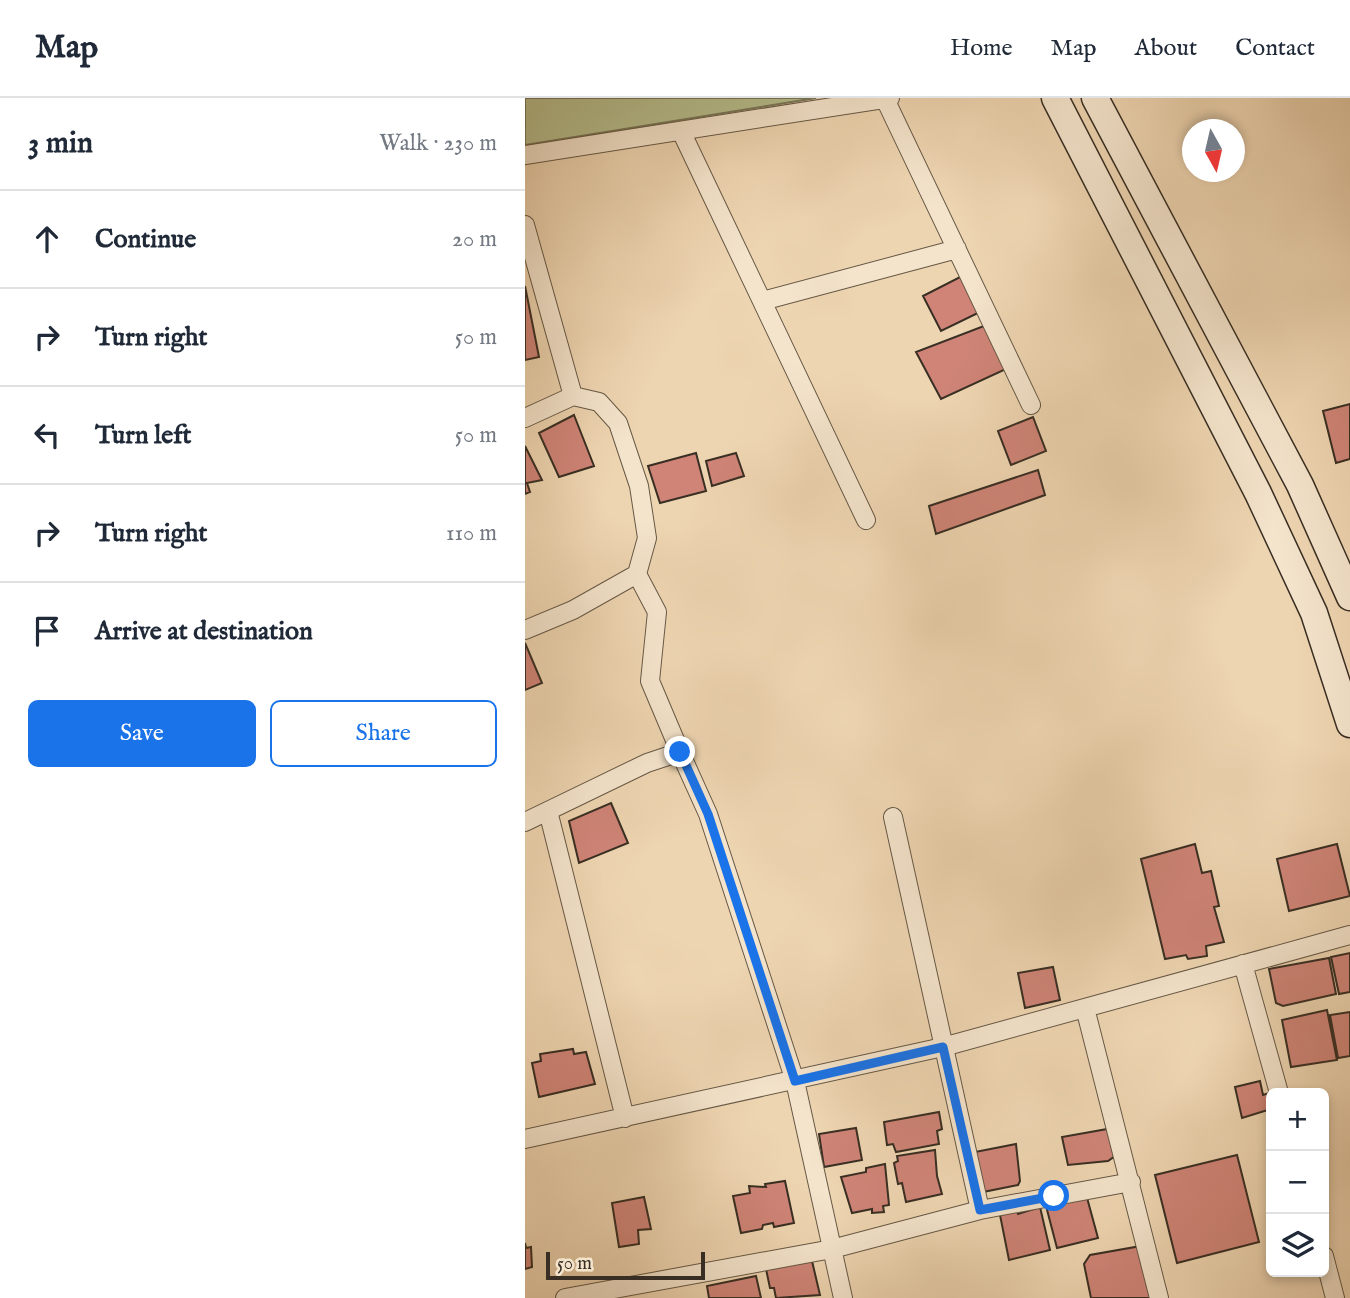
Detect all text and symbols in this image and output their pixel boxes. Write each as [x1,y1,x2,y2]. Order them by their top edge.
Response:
text: Map [35,27,98,69]
text: Home [950,33,1013,64]
text: Map [1051,33,1097,64]
text: About [1135,33,1197,64]
text: Contact [1235,33,1315,64]
north arrow [1182,119,1245,182]
text: 3 min [28,125,93,163]
text: Walk · 230 m [379,129,497,158]
icon: ahead [28,220,66,258]
text: Continue [95,223,196,256]
text: 20 m [452,225,497,254]
icon: right [28,318,66,356]
text: Turn right [95,321,208,354]
text: 50 m [455,323,497,352]
icon: left [28,416,66,454]
text: Turn left [95,419,192,452]
text: 50 m [455,421,497,450]
icon: right [28,514,66,552]
text: Turn right [95,517,208,550]
text: 110 m [446,519,497,548]
icon: arrive [28,612,66,650]
text: Arrive at destination [95,615,313,648]
button: Save [28,700,256,767]
button: Share [270,700,497,767]
route end [664,736,695,767]
map controls [1266,1088,1329,1277]
button: + [1266,1088,1329,1151]
button: − [1266,1151,1329,1214]
route start [1038,1180,1069,1211]
button: layers [1266,1214,1329,1277]
scale bar [546,1249,705,1281]
text: 50 m [557,1252,592,1276]

